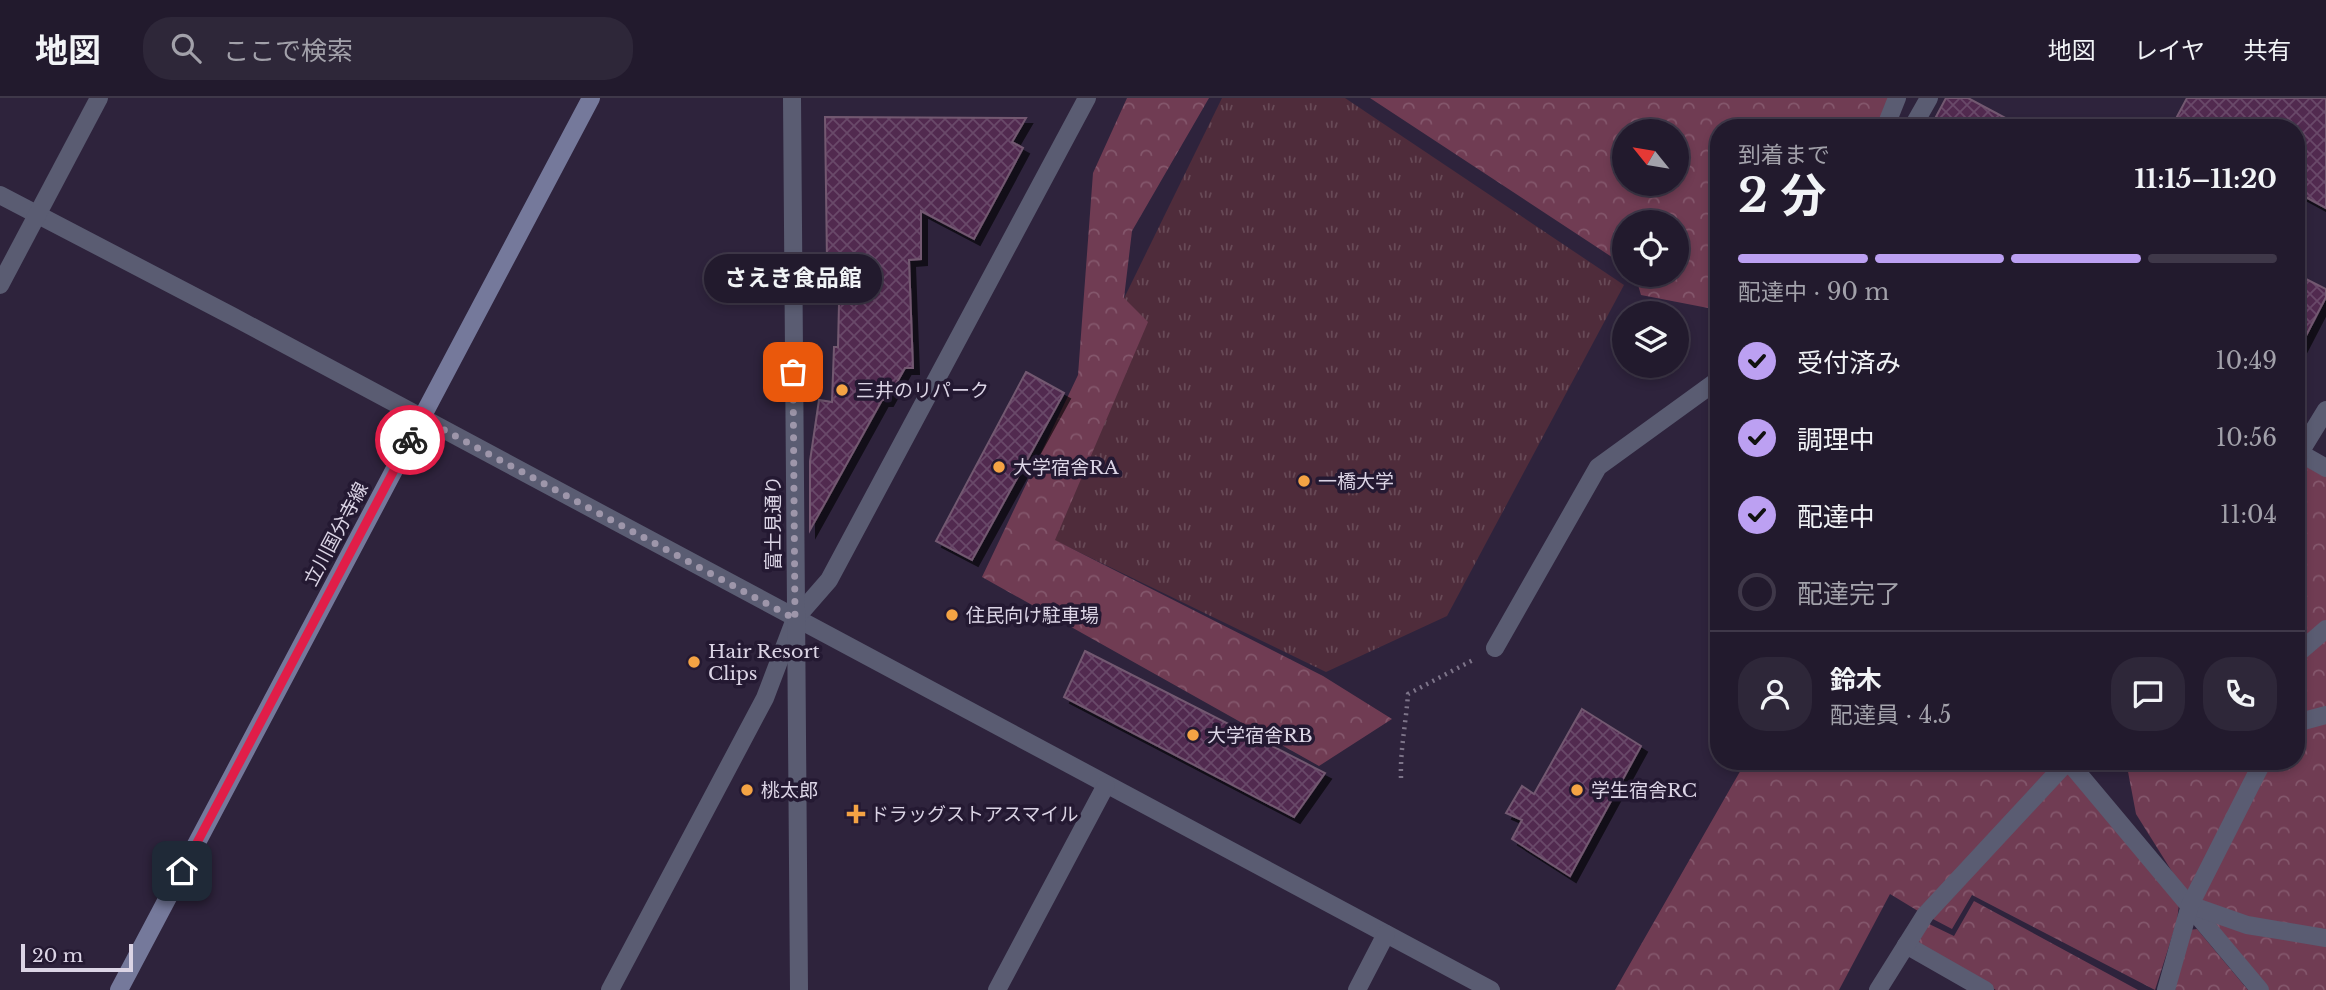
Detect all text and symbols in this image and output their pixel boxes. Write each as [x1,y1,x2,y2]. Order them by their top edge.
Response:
search box [143,17,633,80]
icon: search [167,29,205,67]
text: 地図 [35,30,101,71]
text: ここで検索 [223,35,353,67]
text: 地図 [2048,36,2096,65]
text: レイヤ [2134,36,2205,65]
text: 共有 [2243,36,2291,65]
north arrow [1612,119,1689,196]
map controls [1612,119,1689,378]
text: 到着まで [1738,141,1830,169]
text: 11:15–11:20 [2135,163,2277,195]
text: 2 分 [1738,167,1826,224]
button: locate [1612,210,1689,287]
callout: さえき食品館 [704,253,882,302]
text: さえき食品館 [724,264,862,292]
text: 配達中 · 90 m [1738,278,1889,306]
button: layers [1612,301,1689,378]
pin [763,342,823,402]
icon: check [1738,342,1776,380]
text: 受付済み [1797,347,1901,379]
text: 10:49 [2216,347,2277,375]
icon: bag [774,353,812,391]
place label: 三井のリパーク [856,379,989,402]
marker: 三井のリパーク [834,382,850,398]
courier [375,405,445,475]
icon: check [1738,419,1776,457]
icon: bike [391,421,429,459]
text: 調理中 [1797,424,1875,456]
text: 10:56 [2216,424,2277,452]
place label: 大学宿舎RA [1013,456,1119,479]
marker: 大学宿舎RA [991,459,1007,475]
place label: 一橋大学 [1318,470,1394,493]
marker: 一橋大学 [1296,473,1312,489]
street label: 富士見通り [762,475,785,571]
street label: 立川国分寺線 [299,478,373,590]
icon: check [1738,496,1776,534]
text: 配達中 [1797,501,1875,533]
text: 11:04 [2220,501,2277,529]
text: 配達完了 [1797,578,1901,610]
place label: 住民向け駐車場 [966,604,1099,627]
marker: 住民向け駐車場 [944,607,960,623]
place label: Hair Resort Clips [708,640,820,685]
marker: Hair Resort Clips [686,654,702,670]
button: person [1738,657,1812,731]
button: chat [2111,657,2185,731]
button: phone [2203,657,2277,731]
text: 鈴木 [1830,664,1882,696]
text: 配達員 · 4.5 [1830,701,1951,729]
place label: 大学宿舎RB [1207,724,1313,747]
marker: 大学宿舎RB [1185,727,1201,743]
place label: 桃太郎 [761,779,818,802]
place label: 学生宿舎RC [1591,779,1697,802]
marker: 桃太郎 [739,782,755,798]
marker: 学生宿舎RC [1569,782,1585,798]
place label: ドラッグストアスマイル [870,803,1078,826]
marker: ドラッグストアスマイル [848,806,864,822]
pin [152,841,212,901]
icon: home [163,852,201,890]
scale bar [21,941,133,973]
text: 20 m [32,944,83,967]

